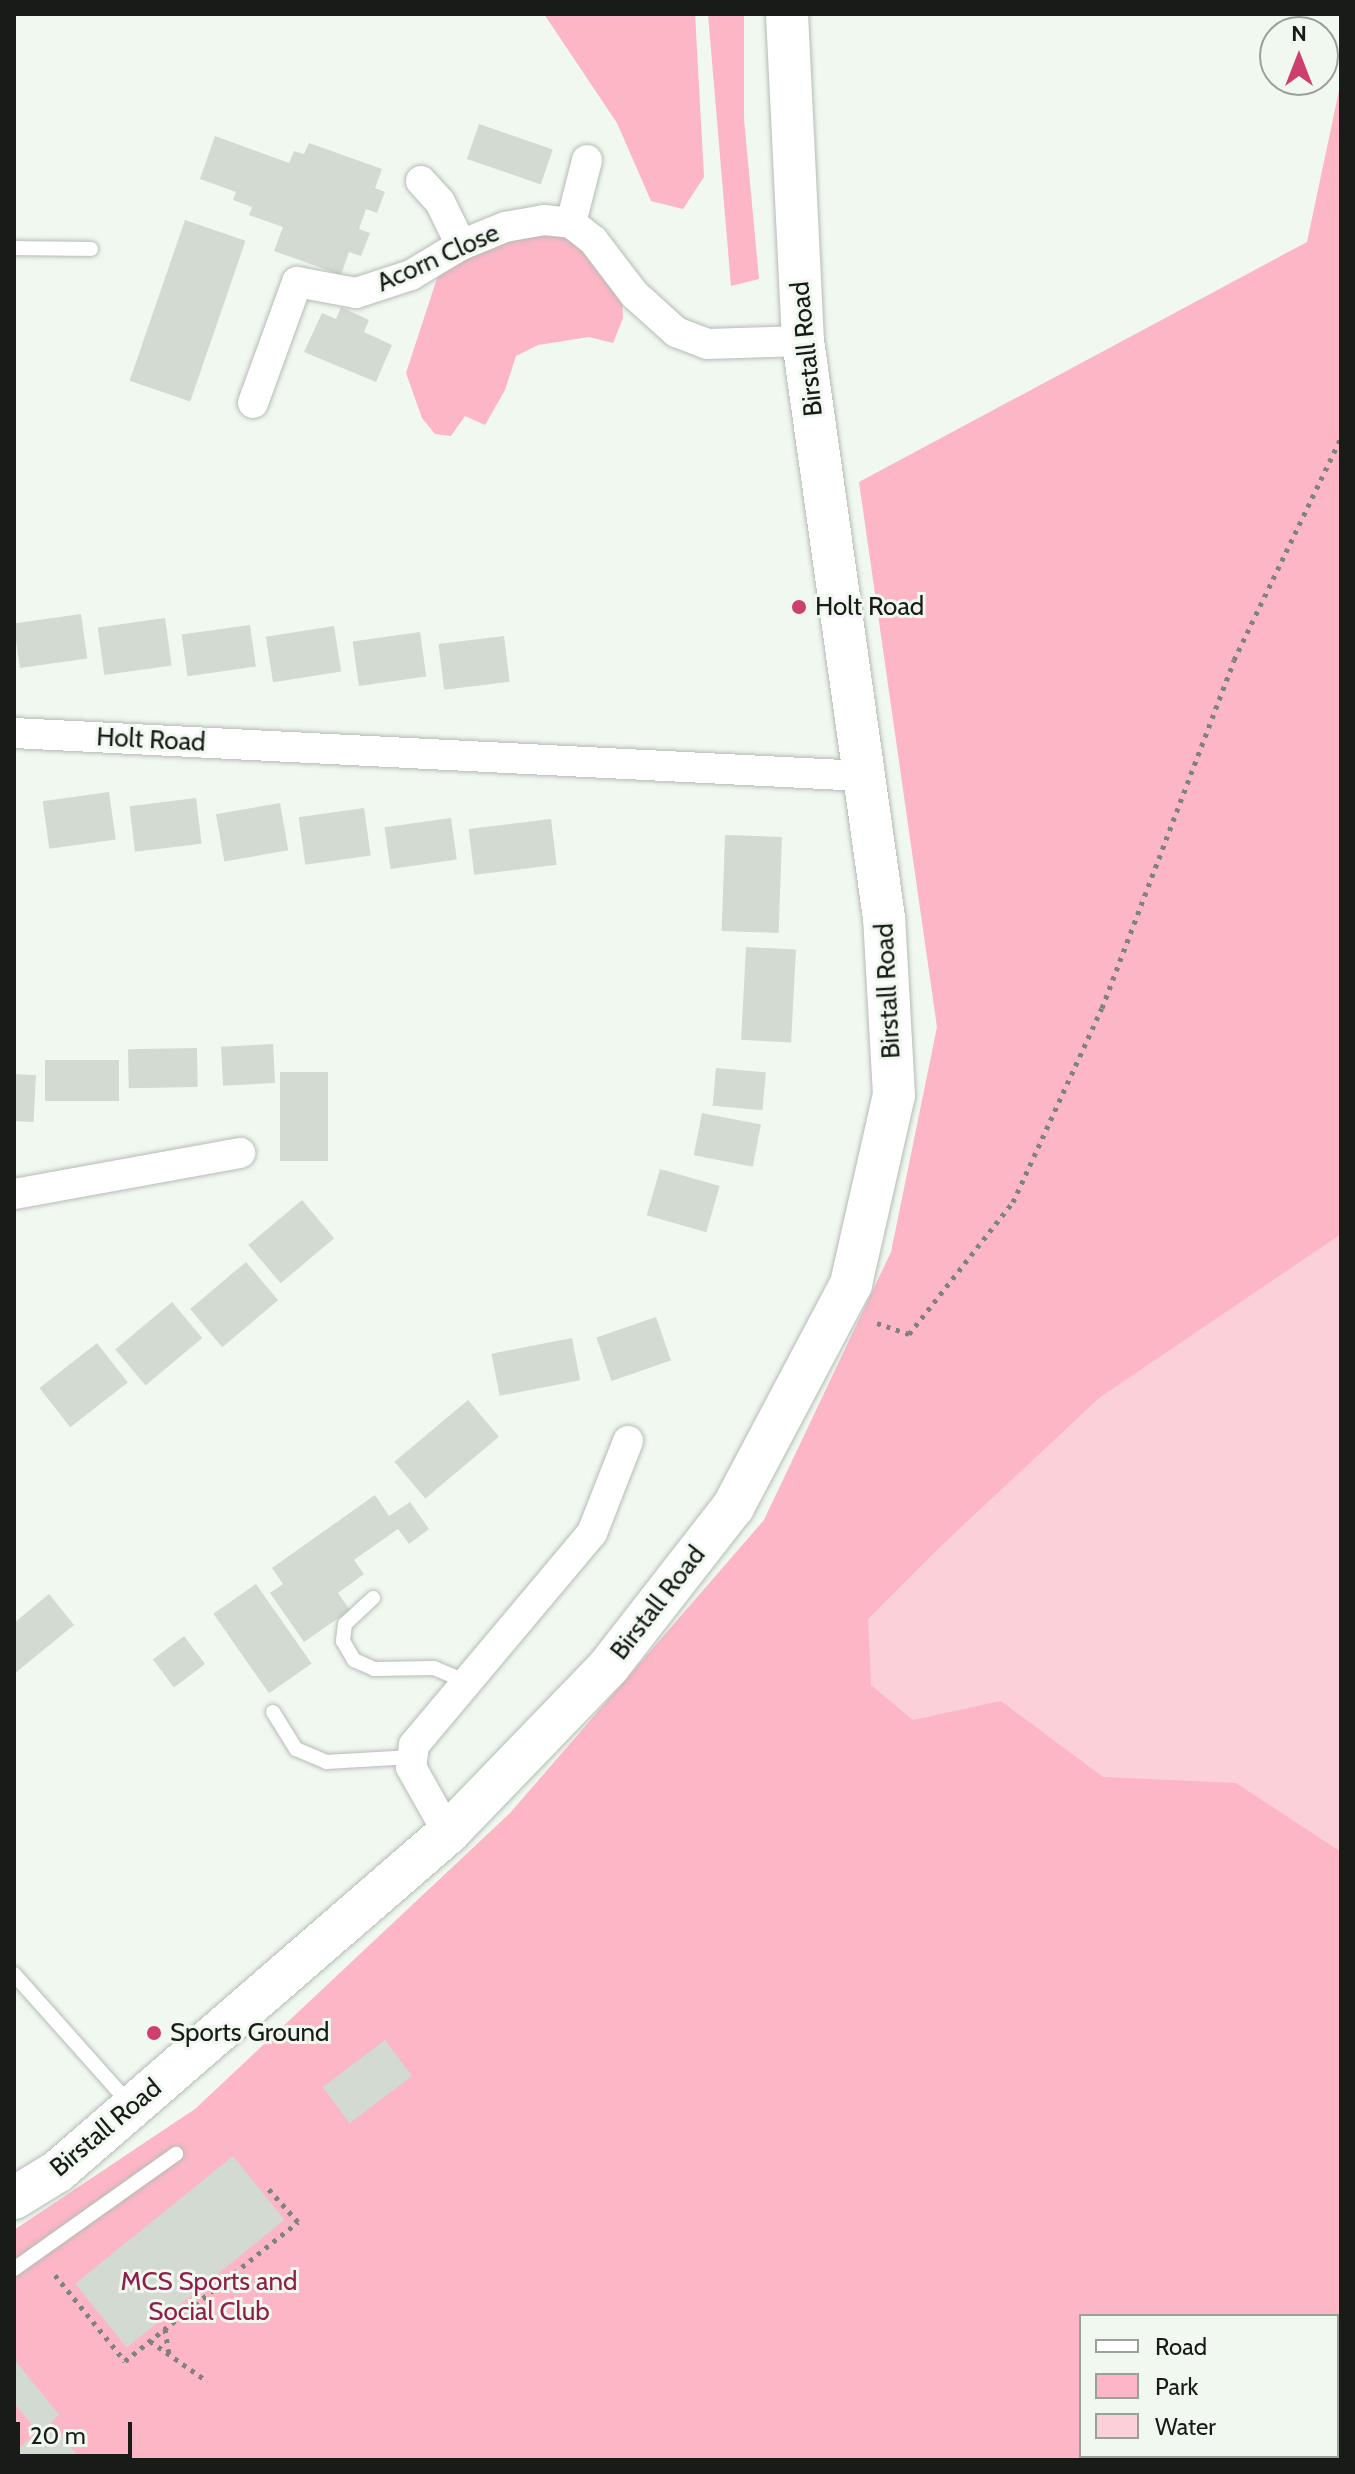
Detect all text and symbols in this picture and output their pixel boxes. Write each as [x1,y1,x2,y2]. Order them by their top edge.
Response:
north arrow [1259,16,1339,96]
text: N [1291,20,1307,47]
street label: Acorn Close [372,217,504,299]
street label: Birstall Road [784,280,830,418]
place label: Holt Road [815,591,924,623]
marker: Holt Road [790,598,808,616]
street label: Holt Road [96,722,206,758]
street label: Birstall Road [869,922,907,1060]
street label: Birstall Road [604,1540,712,1666]
place label: Sports Ground [170,2017,329,2049]
marker: Sports Ground [145,2024,163,2042]
street label: Birstall Road [44,2072,168,2184]
park label: MCS Sports and Social Club [121,2266,297,2328]
legend [1079,2314,1339,2458]
text: Road [1155,2332,1207,2361]
text: Park [1155,2372,1198,2401]
scale bar [20,2406,136,2456]
text: Water [1155,2412,1216,2441]
text: 20 m [30,2421,86,2450]

